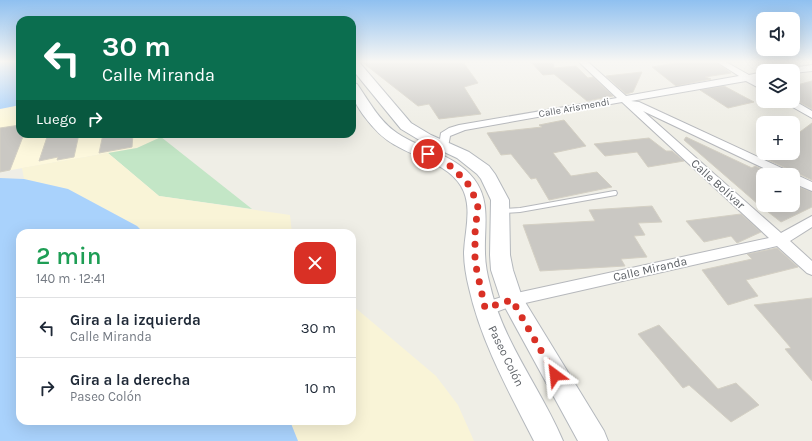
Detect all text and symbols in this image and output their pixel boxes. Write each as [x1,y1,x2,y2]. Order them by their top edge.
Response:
map controls [756,12,800,212]
button: sound [756,12,800,56]
text: 30 m [102,30,171,63]
icon: left [36,32,88,84]
text: Calle Miranda [102,64,215,86]
button: layers [756,64,800,108]
street label: Calle Arismendi [538,96,611,120]
icon: right [84,108,106,130]
text: Luego [36,110,76,128]
button: + [756,116,800,160]
pin [411,137,445,171]
icon: arrive [417,143,439,165]
street label: Calle Bolívar [688,156,748,212]
button: − [756,168,800,212]
text: 2 min [36,242,102,270]
button: close [294,242,336,284]
street label: Calle Miranda [612,254,688,284]
text: 140 m · 12:41 [36,271,105,286]
text: Gira a la izquierda [70,311,201,329]
icon: left [36,317,58,339]
text: 30 m [301,319,336,337]
street label: Paseo Colón [485,323,527,389]
text: Calle Miranda [70,329,152,344]
position arrow [534,354,576,396]
text: Gira a la derecha [70,371,190,389]
icon: right [36,377,58,399]
text: 10 m [305,379,336,397]
text: Paseo Colón [70,389,142,404]

